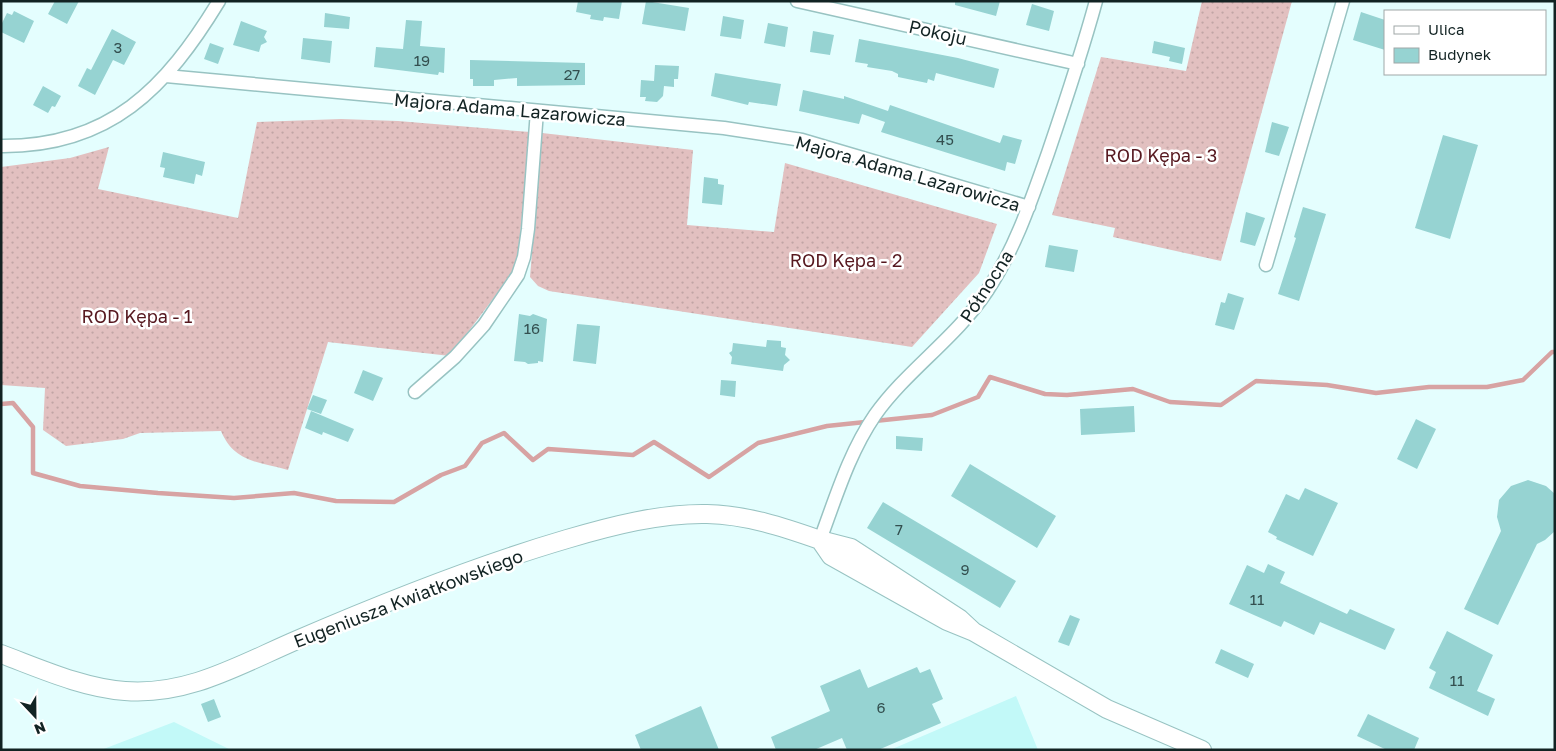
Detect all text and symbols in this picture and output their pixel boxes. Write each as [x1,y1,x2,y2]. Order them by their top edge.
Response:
legend [1384,10,1546,75]
street label: Pokoju [907,15,969,49]
text: Ulica [1428,20,1464,38]
house number: 3 [114,38,122,56]
text: Budynek [1428,45,1492,63]
house number: 19 [414,51,430,69]
house number: 27 [564,65,580,83]
street label: Majora Adama Lazarowicza [393,88,627,130]
street label: Majora Adama Lazarowicza [793,130,1023,216]
house number: 45 [936,130,954,148]
park label: ROD Kępa - 3 [1105,144,1217,166]
street label: Północna [955,246,1017,326]
park label: ROD Kępa - 2 [790,249,902,271]
park label: ROD Kępa - 1 [82,305,193,327]
house number: 16 [524,319,540,337]
house number: 7 [895,520,903,538]
street label: Eugeniusza Kwiatkowskiego [290,544,526,652]
house number: 9 [960,560,970,578]
house number: 11 [1250,590,1264,608]
house number: 11 [1450,671,1464,689]
north arrow [10,691,60,741]
house number: 6 [876,698,886,716]
text: N [32,719,48,738]

